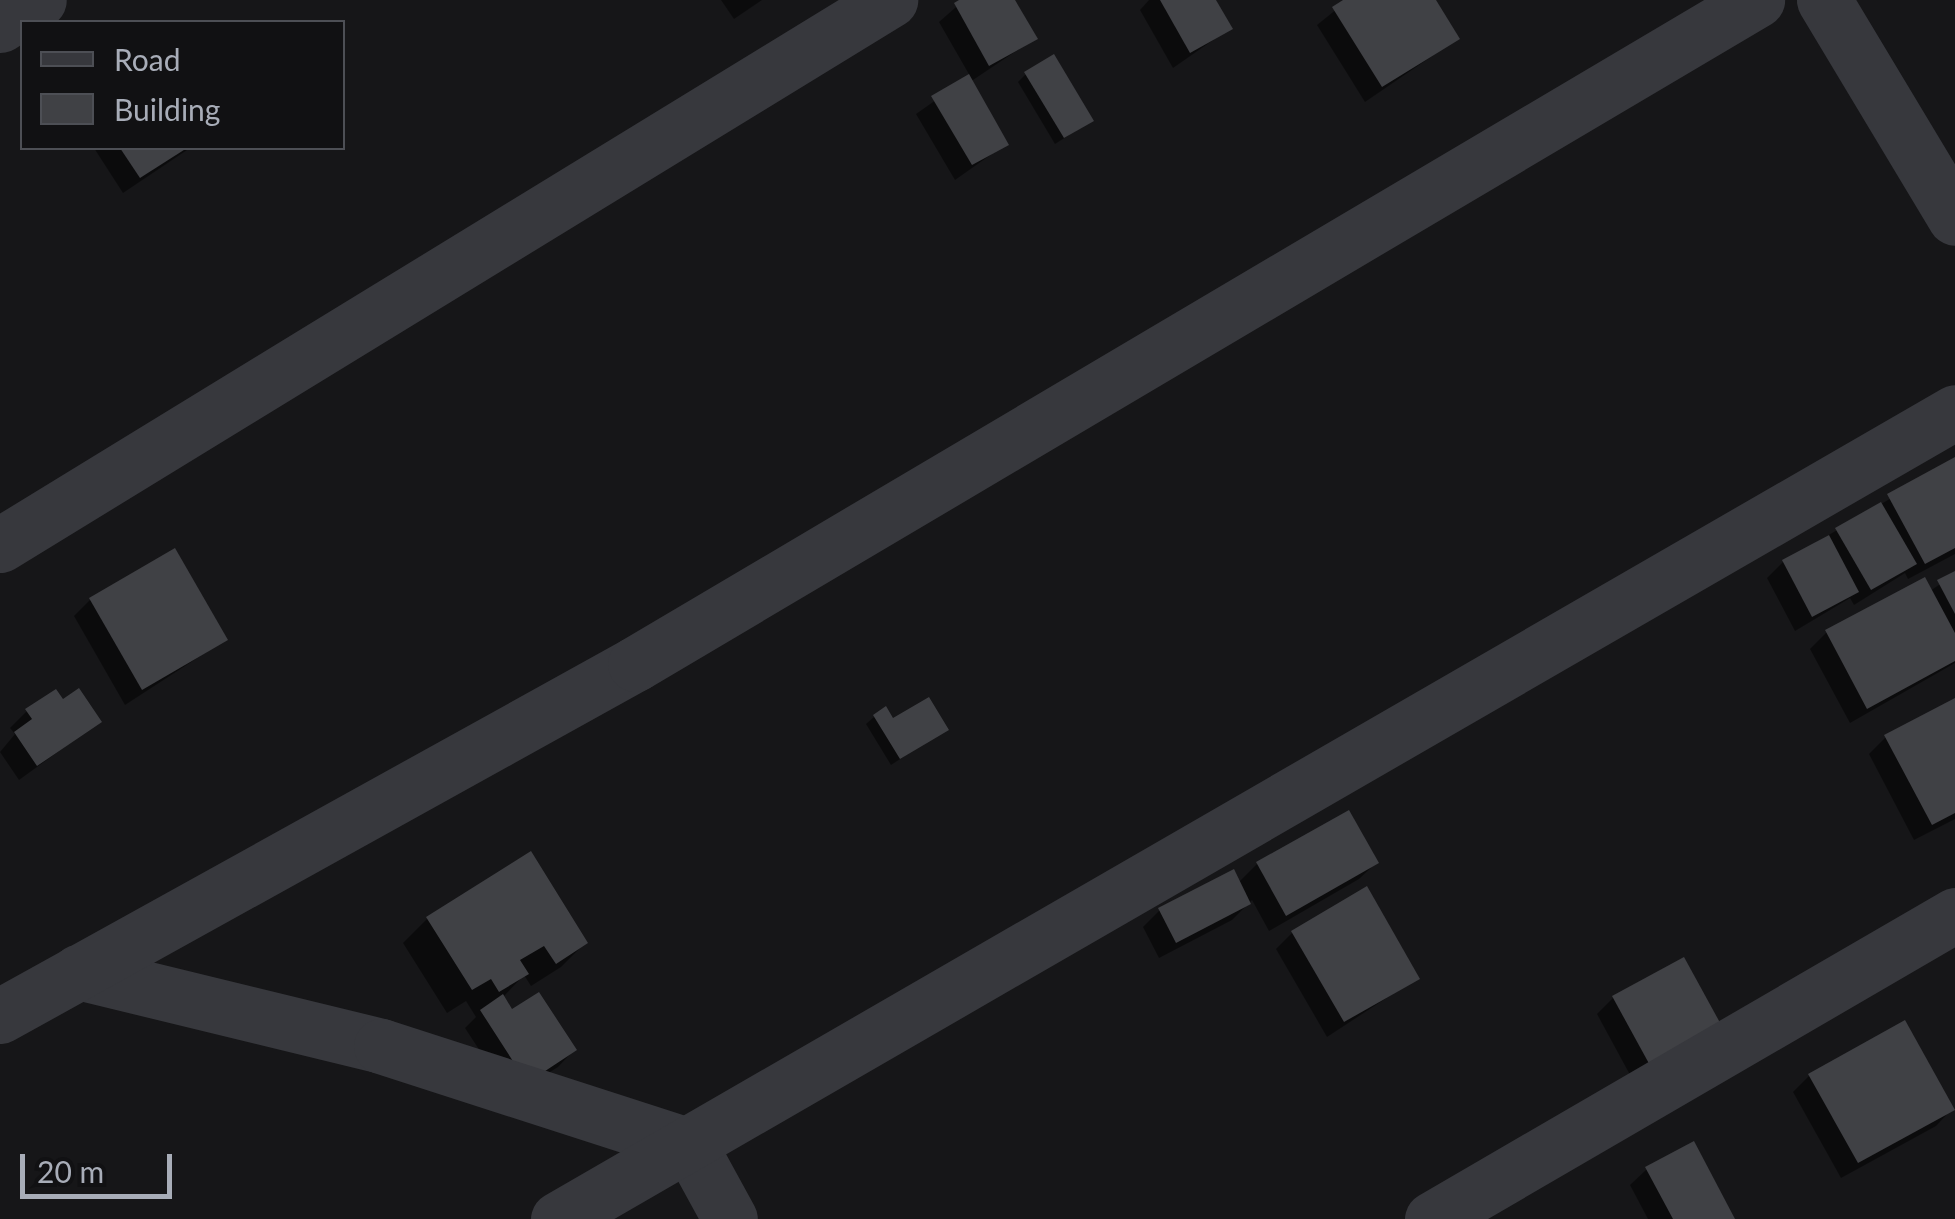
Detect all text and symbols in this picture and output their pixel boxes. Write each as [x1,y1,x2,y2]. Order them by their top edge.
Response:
legend [20,20,345,150]
text: Road [114,41,181,77]
text: Building [114,91,220,127]
scale bar [25,1134,178,1196]
text: 20 m [37,1153,104,1189]

